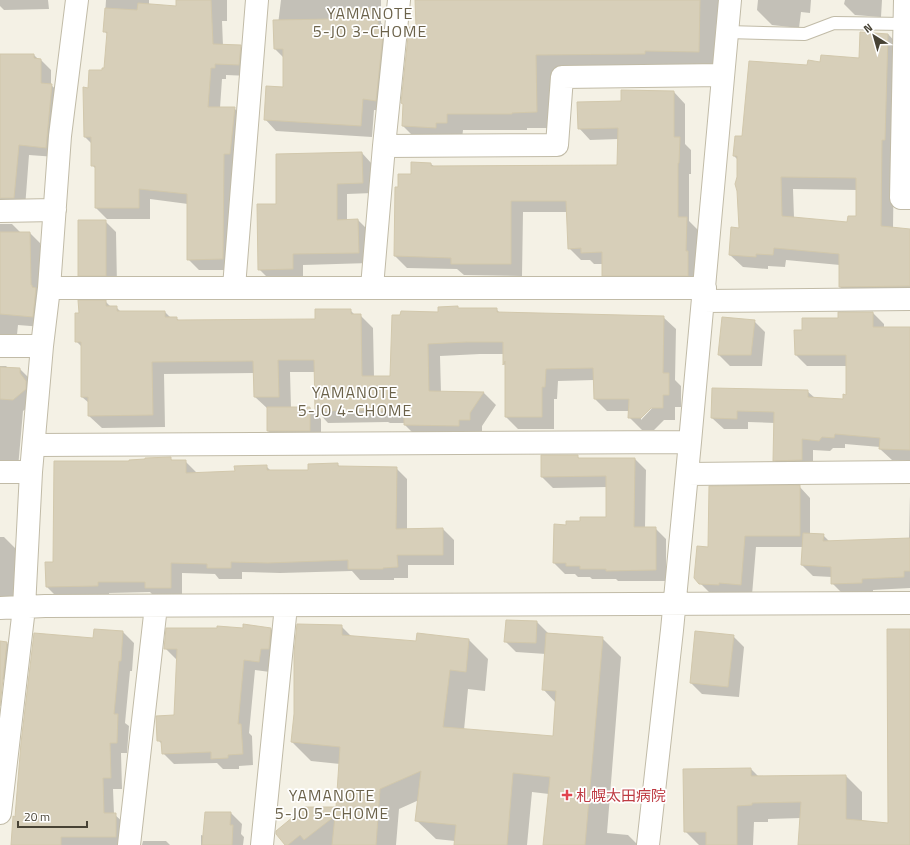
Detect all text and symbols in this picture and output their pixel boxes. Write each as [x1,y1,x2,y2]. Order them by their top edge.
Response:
district label: YAMANOTE 5-JO 3-CHOME [313,1,427,43]
north arrow [854,16,894,56]
text: N [860,19,876,37]
district label: YAMANOTE 5-JO 4-CHOME [298,380,412,422]
district label: YAMANOTE 5-JO 5-CHOME [275,783,389,825]
place label: 札幌太田病院 [576,784,666,807]
marker: 札幌太田病院 [561,789,573,801]
scale bar [18,803,87,829]
text: 20 m [24,807,50,826]

